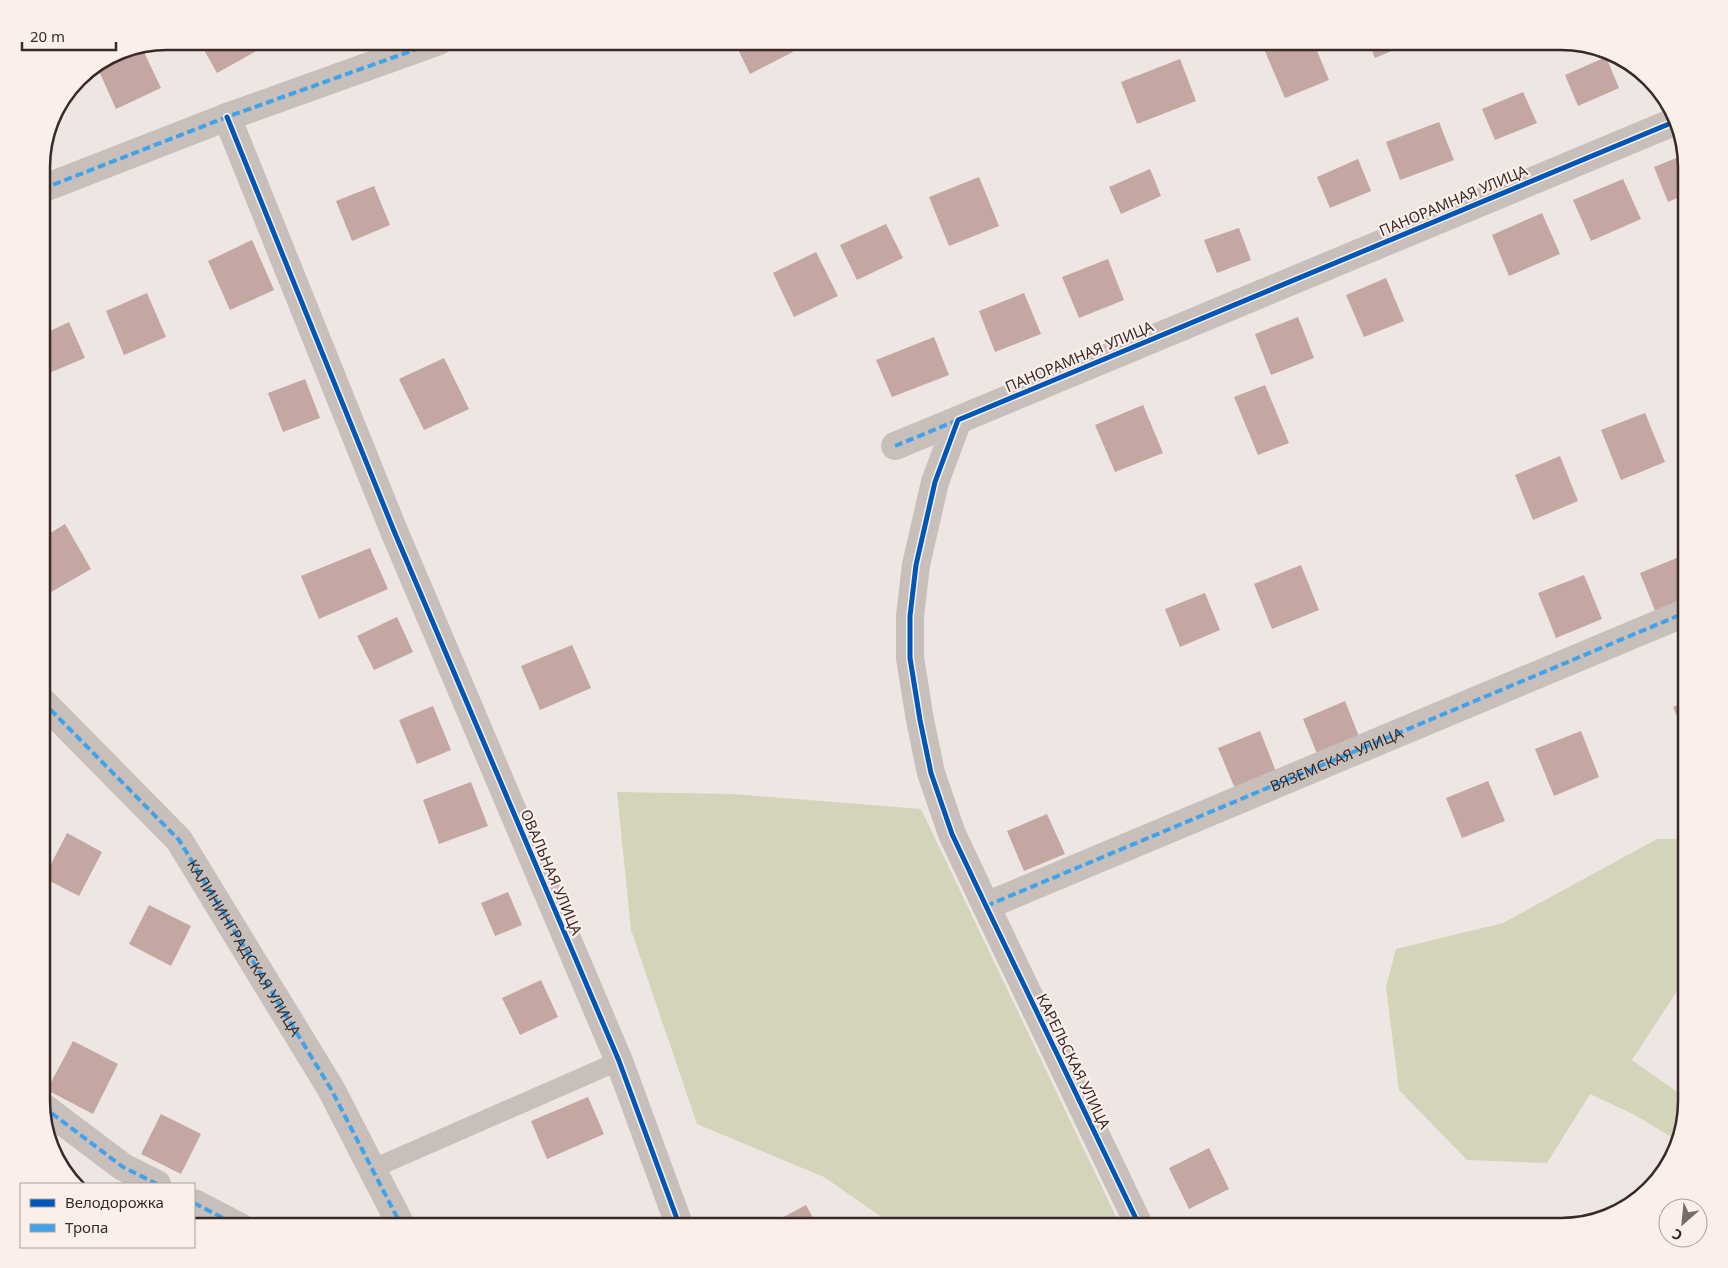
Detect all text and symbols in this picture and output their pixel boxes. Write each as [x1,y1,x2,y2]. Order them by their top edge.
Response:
scale bar [22,20,116,52]
text: 20 m [30,26,65,46]
street label: ПАНОРАМНАЯ УЛИЦА [1376,160,1531,240]
street label: ПАНОРАМНАЯ УЛИЦА [1002,316,1157,396]
street label: ВЯЗЕМСКАЯ УЛИЦА [1267,722,1406,796]
street label: ОВАЛЬНАЯ УЛИЦА [516,806,588,938]
street label: КАЛИНИНГРАДСКАЯ УЛИЦА [183,855,306,1040]
street label: КАРЕЛЬСКАЯ УЛИЦА [1033,990,1116,1132]
legend [20,1183,195,1248]
text: Велодорожка [65,1192,164,1212]
north arrow [1658,1198,1708,1248]
text: Тропа [65,1217,108,1237]
text: С [1669,1225,1685,1246]

